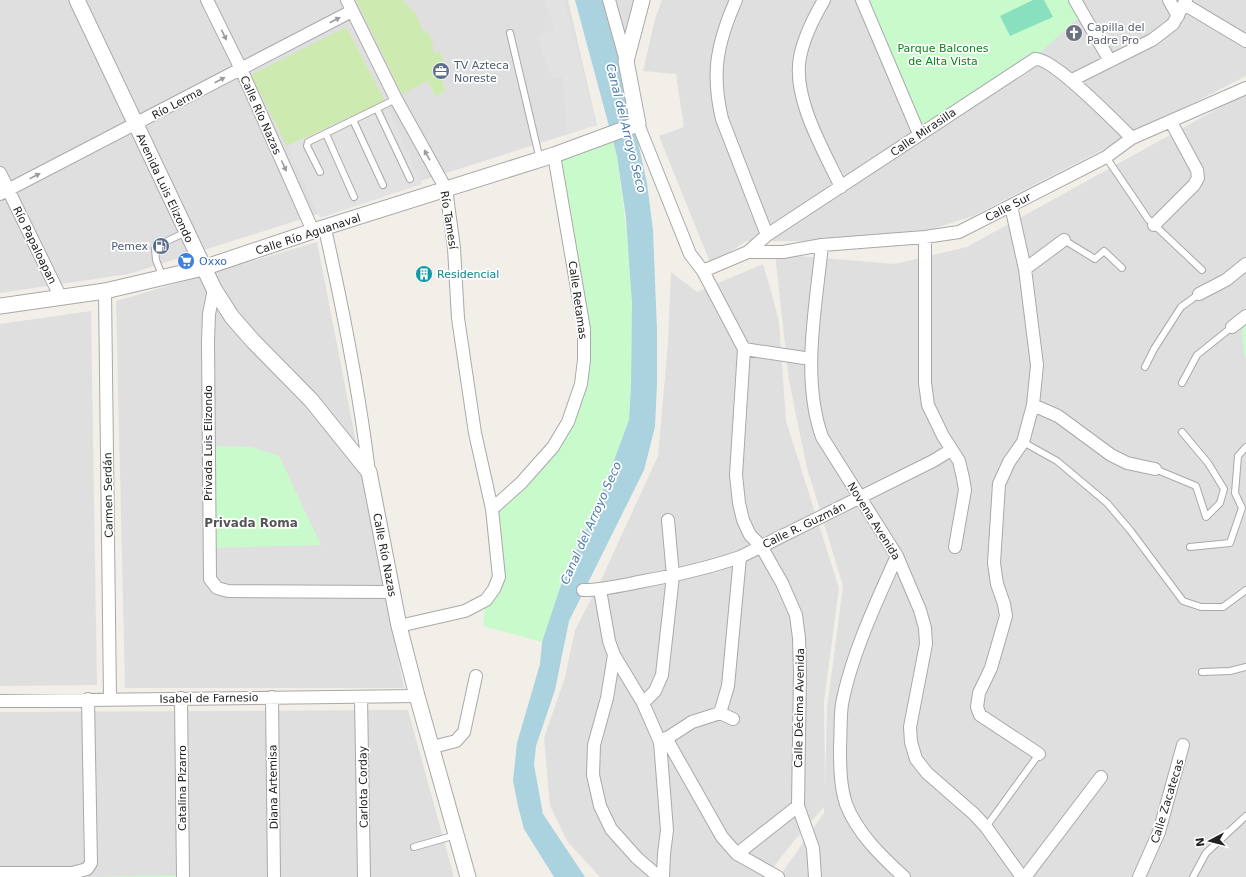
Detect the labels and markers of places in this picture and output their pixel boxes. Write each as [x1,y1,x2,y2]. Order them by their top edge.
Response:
place label: Capilla del Padre Pro [1087,21,1145,47]
church icon: Capilla del Padre Pro [1064,23,1084,43]
place label: TV Azteca Noreste [453,59,509,85]
office icon: TV Azteca Noreste [431,61,451,81]
fuel station icon: Pemex [151,236,171,256]
place label: Pemex [111,240,148,253]
supermarket icon: Oxxo [176,251,196,271]
place label: Oxxo [199,255,227,268]
building icon: Residencial [414,264,434,284]
place label: Residencial [437,268,499,281]

